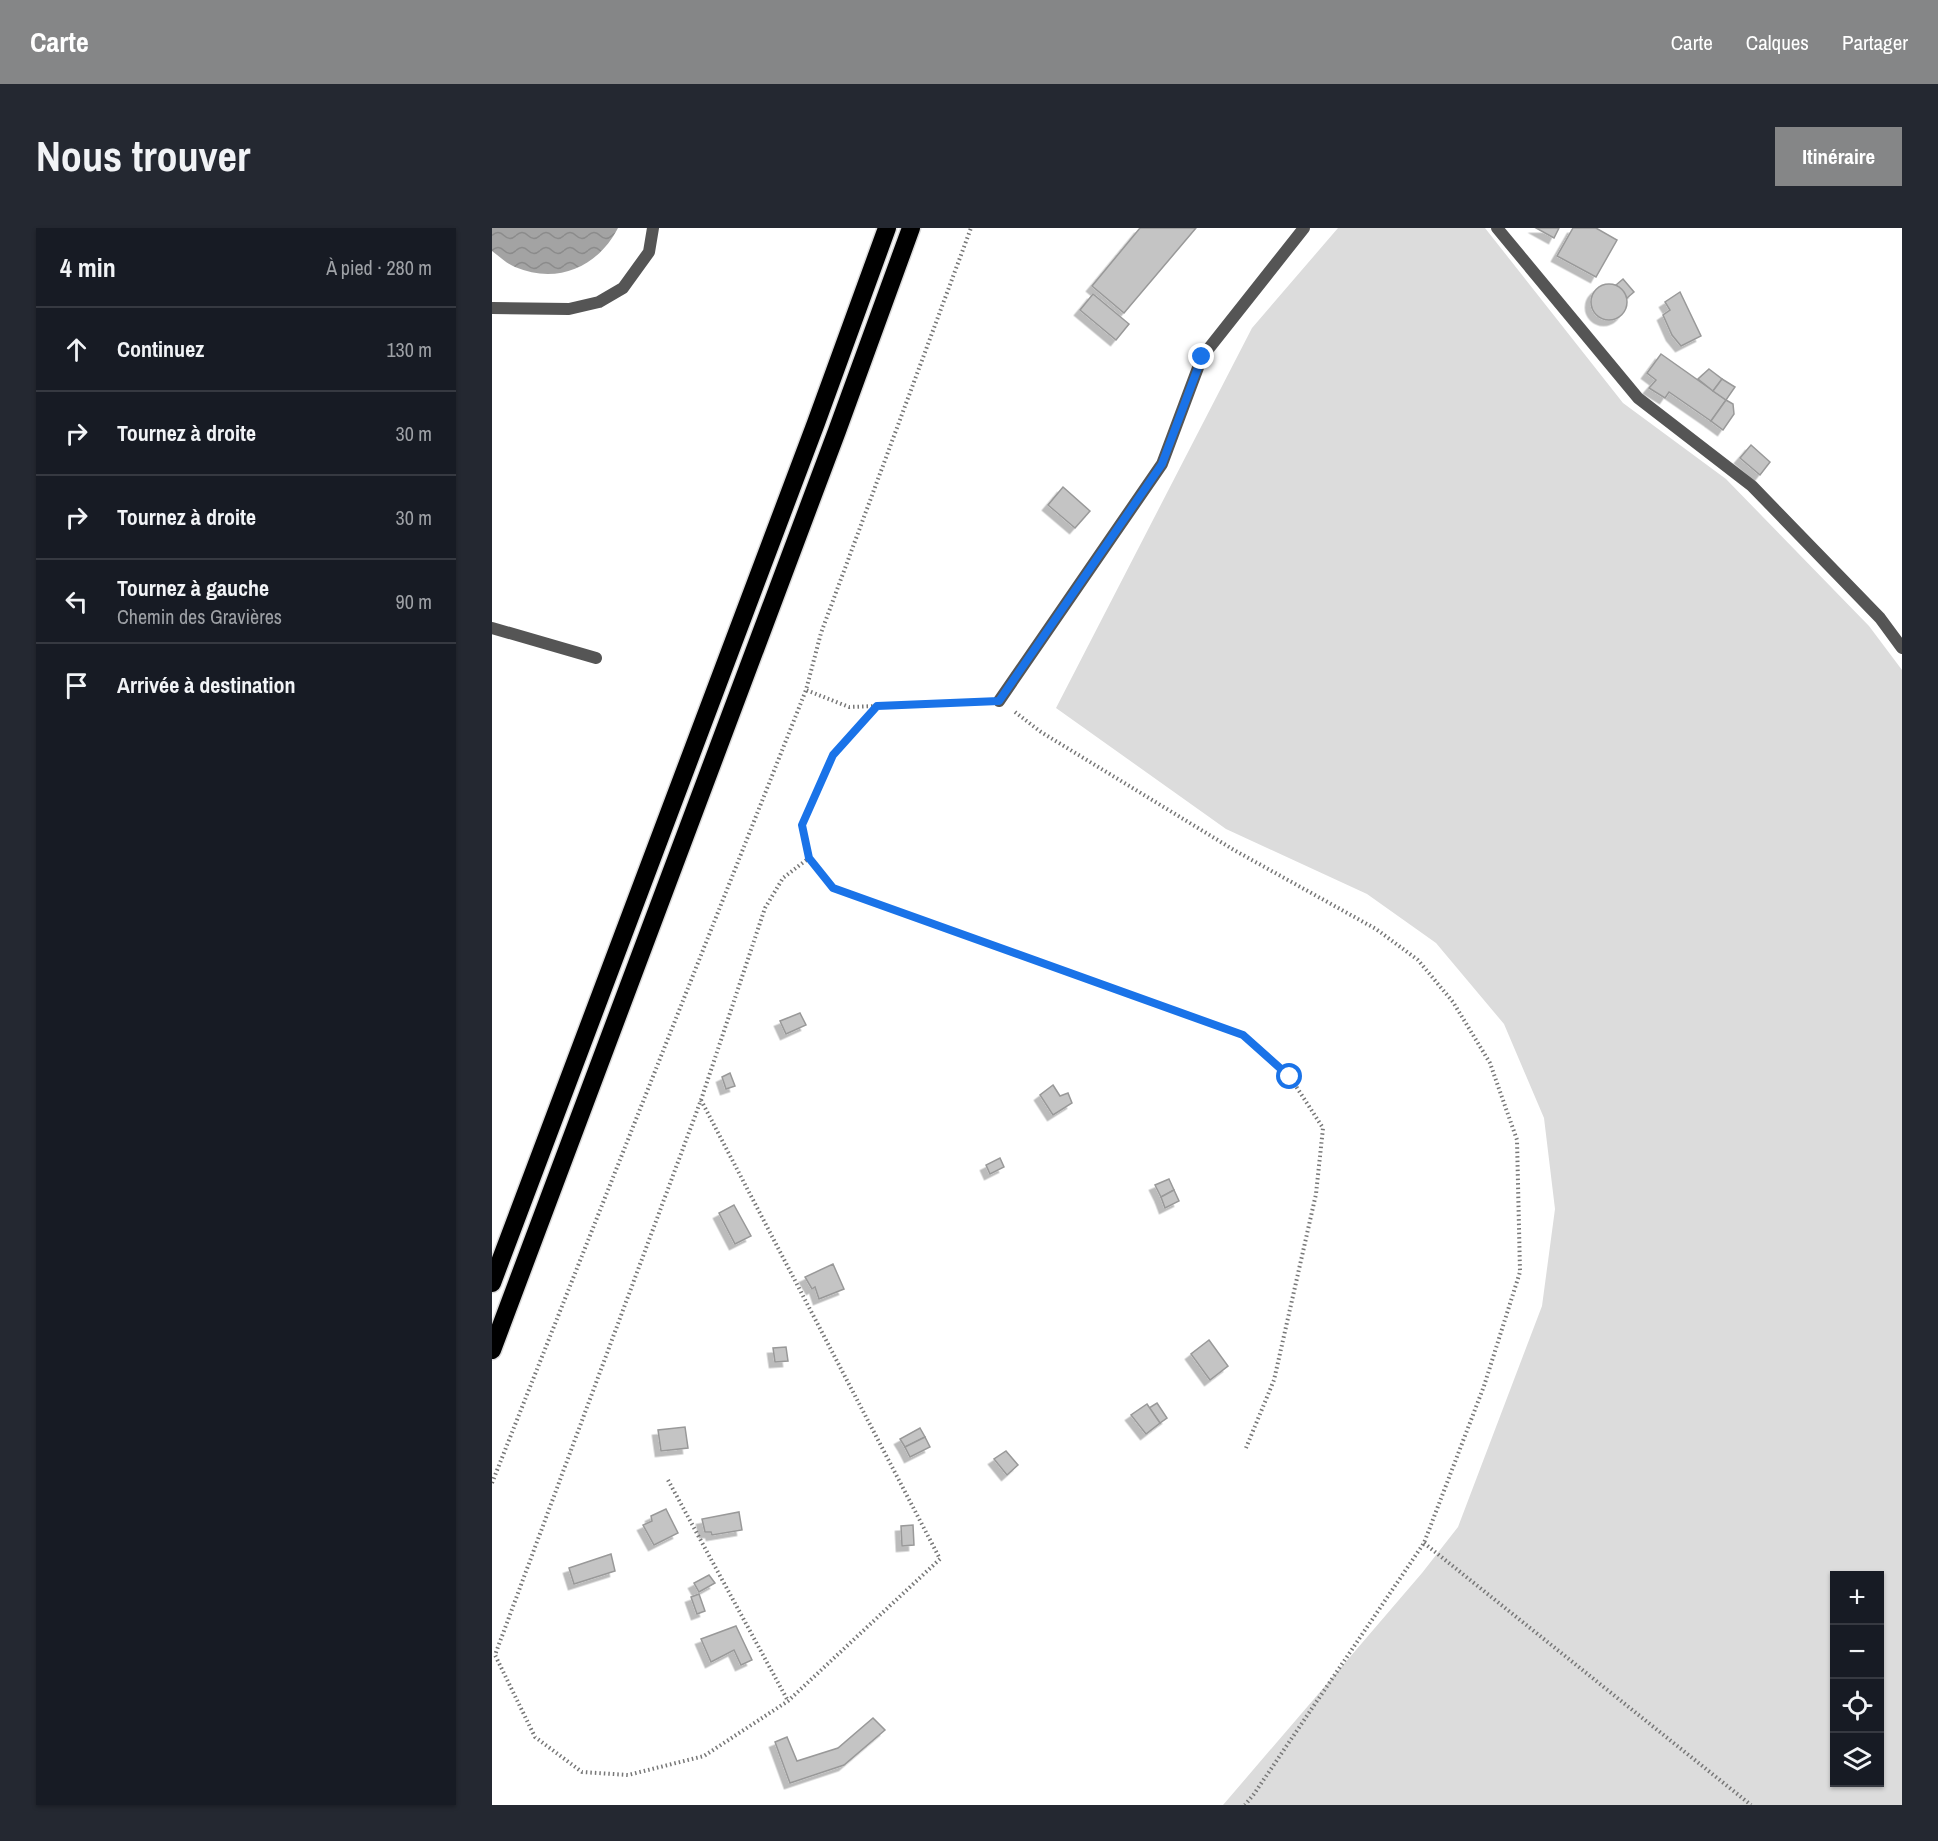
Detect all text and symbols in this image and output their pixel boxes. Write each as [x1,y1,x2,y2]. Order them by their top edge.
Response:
text: Carte [30,23,89,61]
text: Carte [1671,28,1713,57]
text: Calques [1746,28,1809,57]
text: Partager [1842,28,1908,57]
button: Itinéraire [1775,127,1902,186]
text: Nous trouver [36,128,250,184]
text: 4 min [60,250,116,285]
text: À pied · 280 m [326,254,432,281]
icon: ahead [60,333,93,366]
text: Continuez [117,334,204,364]
text: 130 m [386,336,432,363]
route end [1188,343,1214,369]
icon: right [60,417,93,450]
text: Tournez à droite [117,418,256,448]
text: 30 m [396,420,432,447]
icon: right [60,501,93,534]
text: Tournez à droite [117,502,256,532]
text: 30 m [396,504,432,531]
text: Tournez à gauche [117,573,269,603]
icon: left [60,585,93,618]
text: 90 m [396,588,432,615]
text: Chemin des Gravières [117,603,282,630]
icon: arrive [60,669,93,702]
text: Arrivée à destination [117,670,295,700]
route start [1276,1063,1302,1089]
map controls [1830,1571,1884,1787]
button: + [1830,1571,1884,1625]
button: − [1830,1625,1884,1679]
button: locate [1830,1679,1884,1733]
button: layers [1830,1733,1884,1787]

